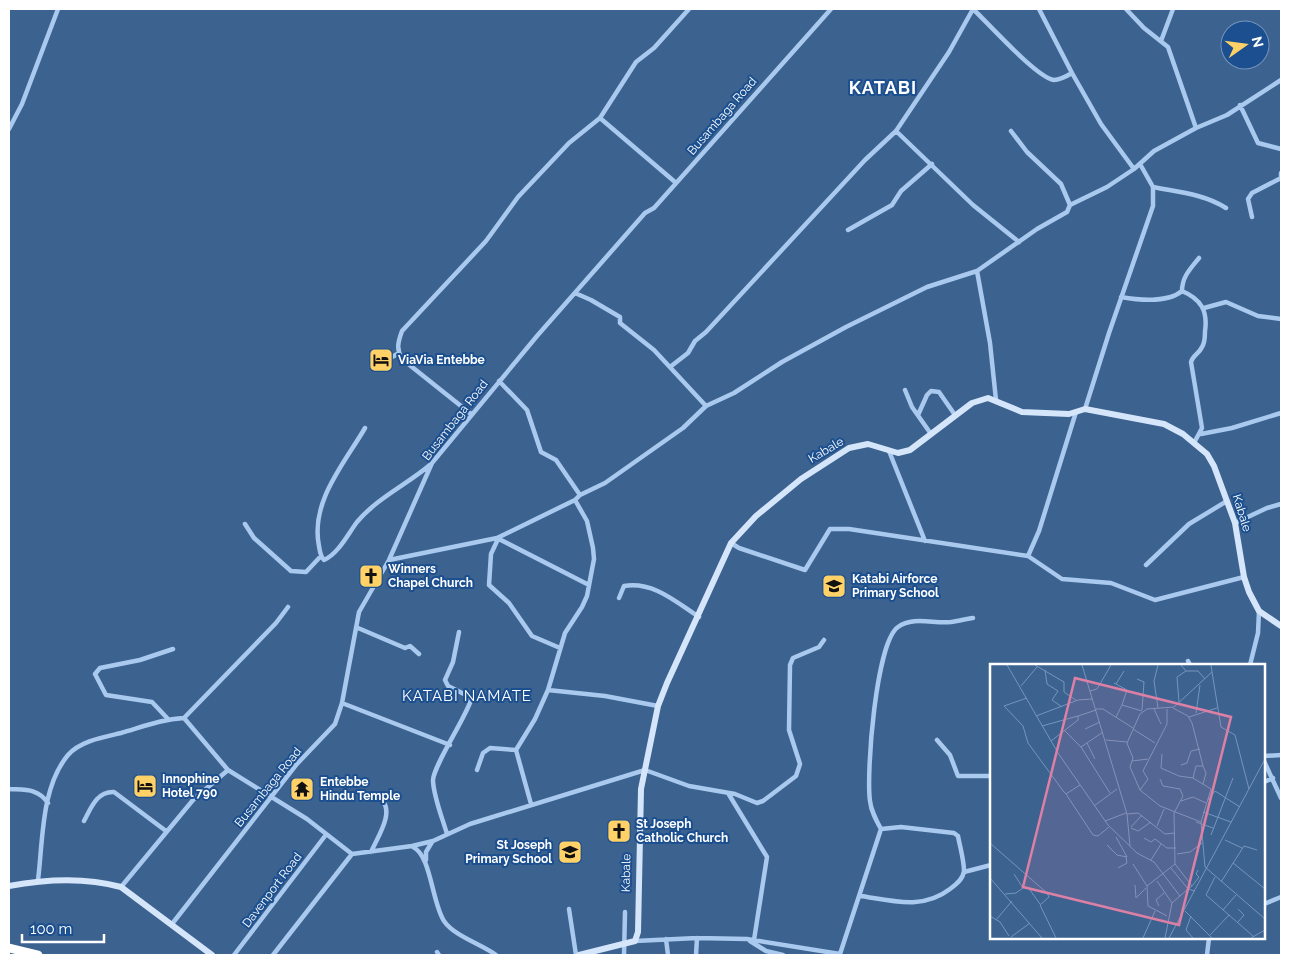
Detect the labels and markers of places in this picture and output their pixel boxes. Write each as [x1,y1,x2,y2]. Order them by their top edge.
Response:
hotel icon: ViaVia Entebbe [368,347,394,373]
place label: ViaVia Entebbe [398,353,485,367]
place label: Winners Chapel Church [388,562,473,590]
church icon: Winners Chapel Church [358,563,384,589]
place label: Katabi Airforce Primary School [852,572,939,600]
school or university icon: Katabi Airforce Primary School [821,573,847,599]
place label: Innophine Hotel 790 [162,772,220,800]
hotel icon: Innophine Hotel 790 [132,773,158,799]
place label: Entebbe Hindu Temple [320,775,400,803]
temple icon: Entebbe Hindu Temple [289,776,315,802]
place label: St Joseph Catholic Church [636,817,728,845]
church icon: St Joseph Catholic Church [606,818,632,844]
place label: St Joseph Primary School [465,838,552,866]
school or university icon: St Joseph Primary School [557,839,583,865]

